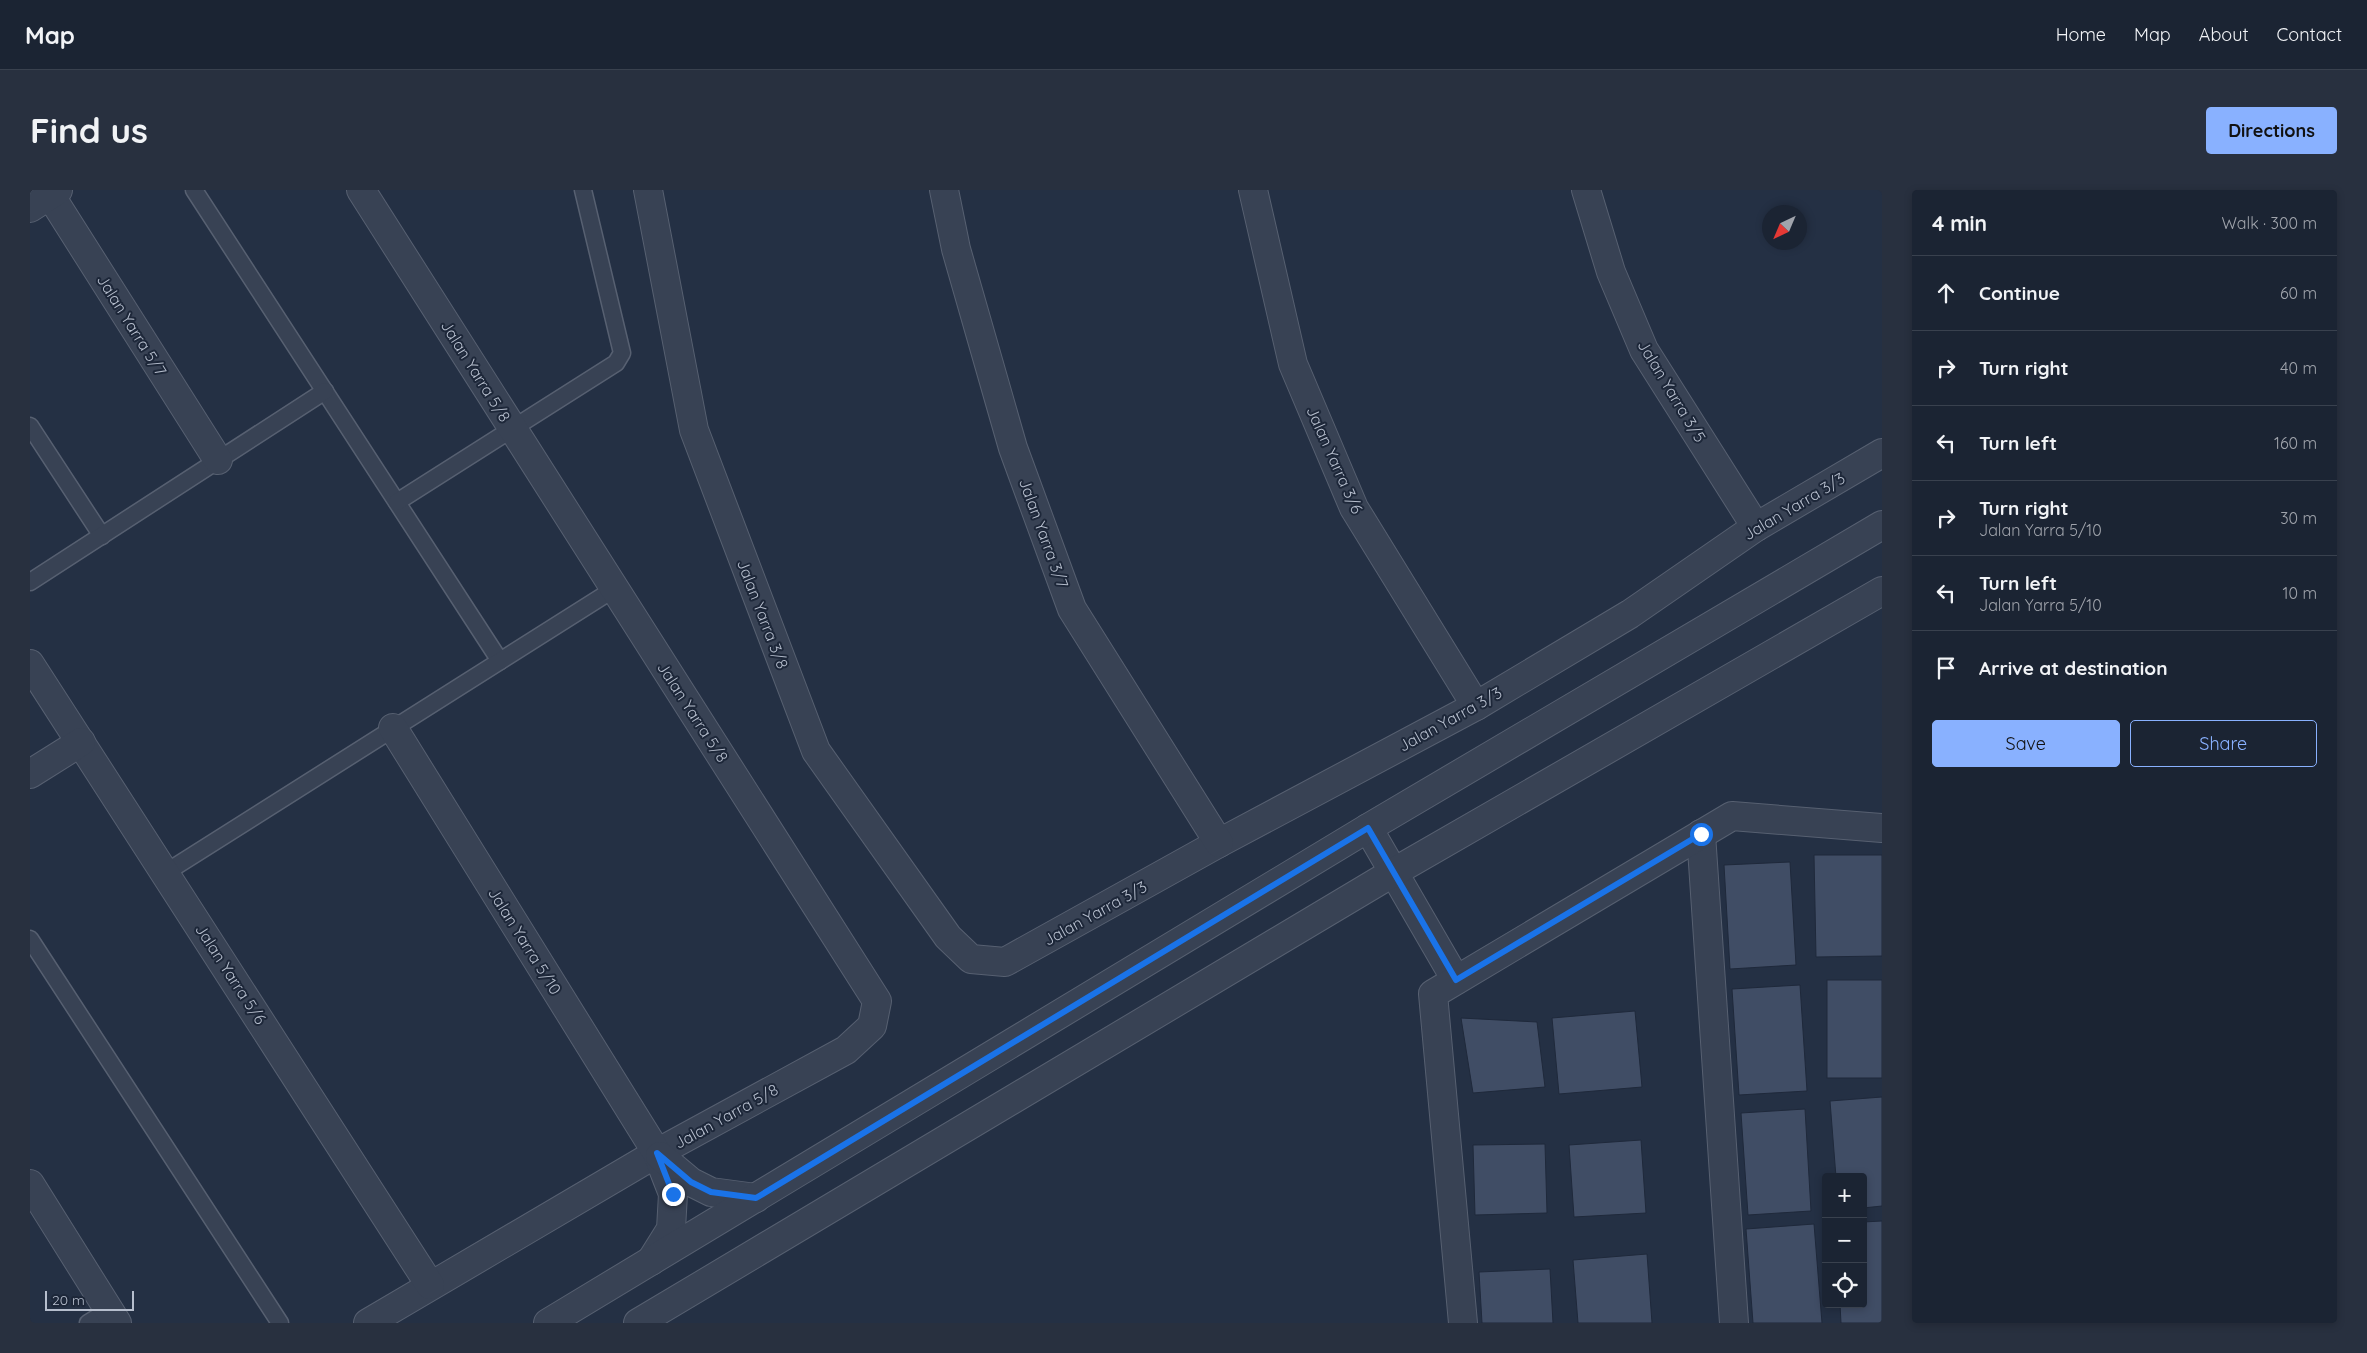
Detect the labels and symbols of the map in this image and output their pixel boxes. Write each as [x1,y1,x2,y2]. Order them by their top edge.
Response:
north arrow [1762,205,1807,250]
street label: Jalan Yarra 5/7 [93,271,171,379]
street label: Jalan Yarra 5/8 [437,317,515,425]
street label: Jalan Yarra 3/5 [1634,336,1710,446]
street label: Jalan Yarra 3/6 [1302,403,1368,517]
street label: Jalan Yarra 3/3 [1739,468,1849,544]
street label: Jalan Yarra 3/7 [1015,475,1073,591]
street label: Jalan Yarra 3/8 [733,556,793,672]
street label: Jalan Yarra 5/8 [653,658,733,766]
street label: Jalan Yarra 3/3 [1395,682,1505,756]
route start [1690,823,1713,846]
street label: Jalan Yarra 3/3 [1040,876,1150,950]
street label: Jalan Yarra 5/10 [484,884,566,998]
street label: Jalan Yarra 5/6 [191,920,271,1028]
street label: Jalan Yarra 5/8 [670,1079,782,1153]
route end [662,1183,685,1206]
scale bar [45,1288,134,1311]

